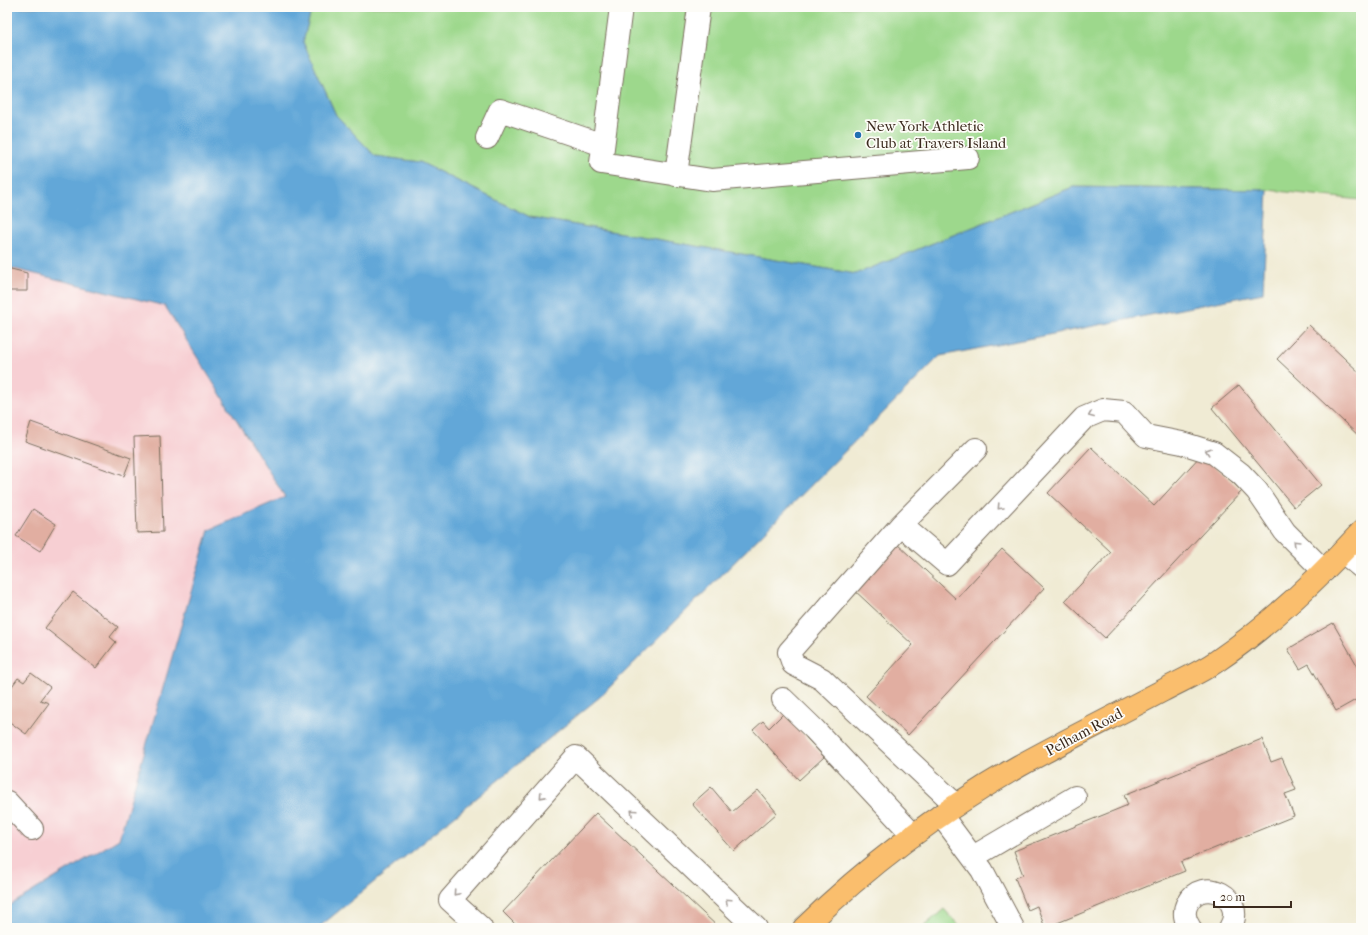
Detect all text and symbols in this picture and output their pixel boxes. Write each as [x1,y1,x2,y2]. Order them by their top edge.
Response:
place label: New York Athletic Club at Travers Island [866,117,1007,152]
marker: New York Athletic Club at Travers Island [853,130,863,140]
one-way arrow [1088,410,1095,418]
one-way arrow [1204,447,1211,456]
one-way arrow [997,502,1005,510]
one-way arrow [1293,540,1301,548]
street label: Pelham Road [1042,704,1126,760]
one-way arrow [540,791,547,798]
one-way arrow [630,809,638,817]
scale bar [1214,883,1291,909]
one-way arrow [453,888,461,896]
text: 20 m [1220,890,1245,904]
one-way arrow [725,898,733,906]

